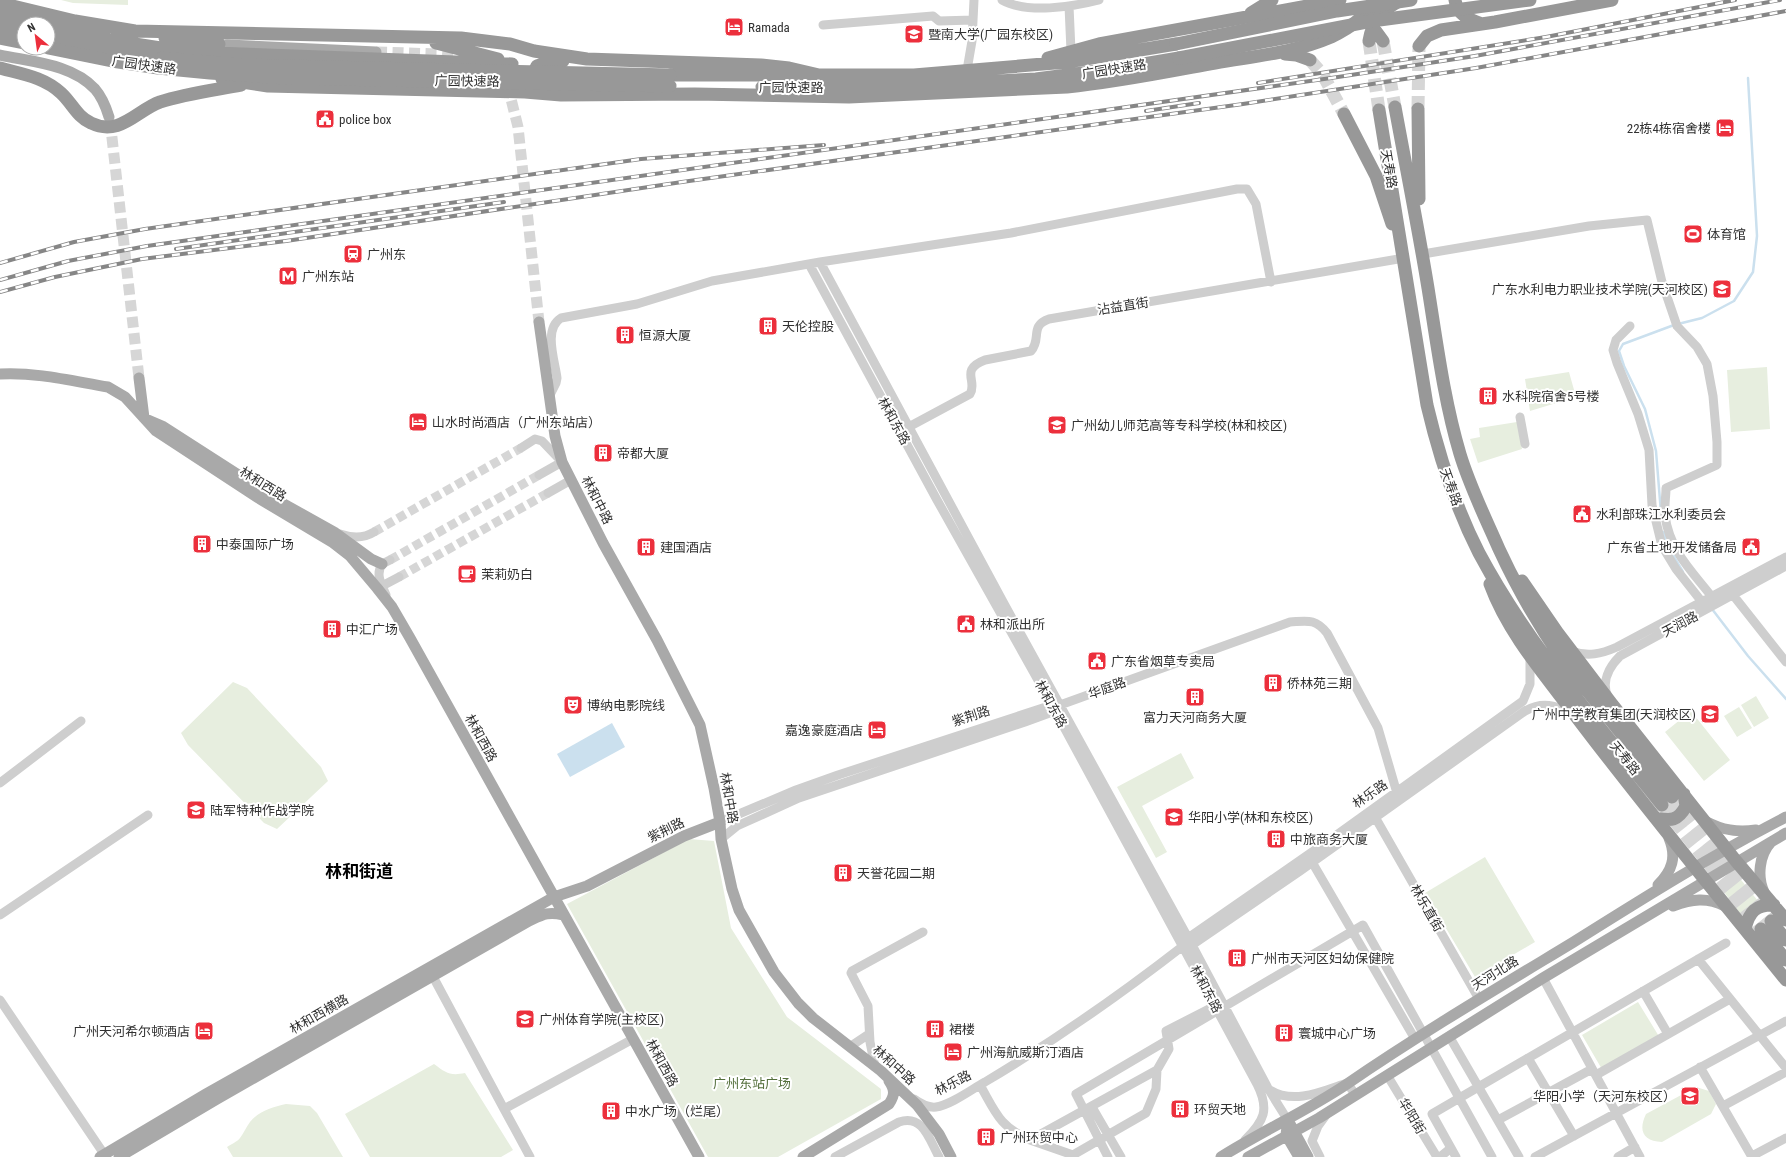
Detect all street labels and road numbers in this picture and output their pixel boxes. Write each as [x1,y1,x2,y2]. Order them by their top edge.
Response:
street label: 广园快速路 [111,53,177,77]
street label: 广园快速路 [1081,57,1147,81]
street label: 广园快速路 [434,73,500,89]
street label: 广园快速路 [758,80,824,95]
street label: 天寿路 [1378,148,1400,190]
street label: 沾益直街 [1096,295,1150,317]
street label: 林和东路 [875,395,913,447]
street label: 林和西路 [237,464,289,504]
street label: 天寿路 [1437,466,1465,508]
street label: 林和中路 [579,473,615,527]
street label: 天润路 [1659,608,1701,640]
street label: 华庭路 [1086,674,1128,702]
street label: 林和东路 [1032,678,1070,730]
street label: 紫荆路 [950,703,992,729]
street label: 林和西路 [462,712,500,764]
street label: 天寿路 [1607,738,1643,778]
street label: 林和中路 [717,771,741,825]
street label: 林乐路 [1350,777,1390,811]
street label: 紫荆路 [645,815,687,845]
street label: 林乐直街 [1408,882,1446,934]
street label: 天河北路 [1469,953,1521,993]
street label: 林和东路 [1187,963,1225,1015]
street label: 林和西横路 [287,991,351,1037]
street label: 林和西路 [643,1037,681,1089]
street label: 林和中路 [870,1042,918,1088]
street label: 林乐路 [932,1067,974,1099]
street label: 华阳街 [1396,1095,1428,1137]

